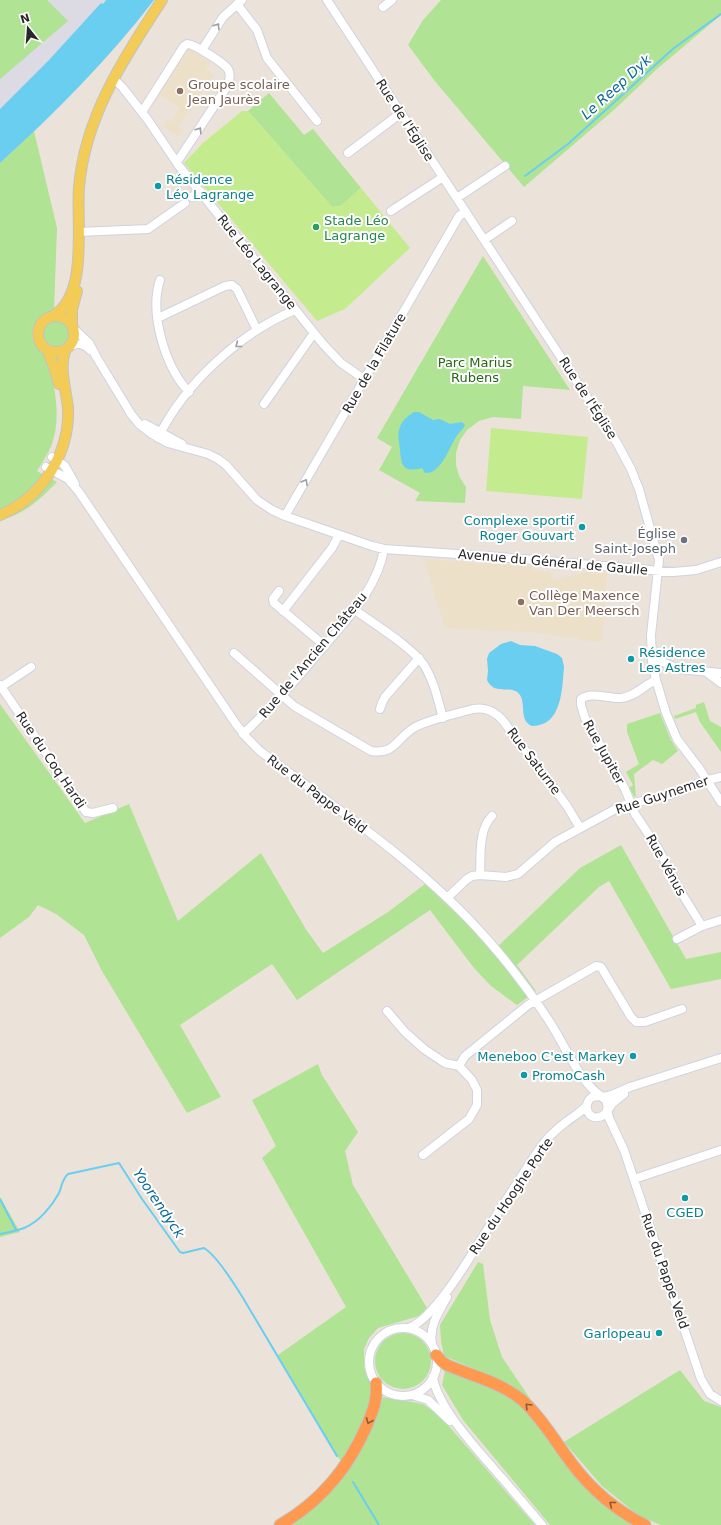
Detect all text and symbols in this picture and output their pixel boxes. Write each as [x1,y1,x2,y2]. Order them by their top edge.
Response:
north arrow [8,8,48,48]
text: N [19,11,32,26]
one-way arrow [213,23,220,30]
water label: Le Reep Dyk [578,51,655,122]
street label: Rue de l'Église [373,76,437,164]
place label: Groupe scolaire Jean Jaurès [187,77,290,107]
marker: Groupe scolaire Jean Jaurès [175,86,185,96]
one-way arrow [194,127,202,134]
place label: Résidence Léo Lagrange [166,172,254,202]
marker: Résidence Léo Lagrange [153,181,163,191]
street label: Rue Léo Lagrange [214,212,300,312]
place label: Stade Léo Lagrange [324,213,389,243]
marker: Stade Léo Lagrange [311,222,321,232]
street label: Rue de la Filature [339,310,409,416]
one-way arrow [236,340,243,347]
street label: Rue de l'Église [556,354,620,442]
park label: Parc Marius Rubens [438,355,513,385]
one-way arrow [300,479,307,486]
place label: Complexe sportif Roger Gouvart [464,513,574,543]
marker: Complexe sportif Roger Gouvart [577,522,587,532]
place label: Église Saint-Joseph [594,526,676,556]
marker: Église Saint-Joseph [679,535,689,545]
street label: Avenue du Général de Gaulle [458,546,648,578]
place label: Collège Maxence Van Der Meersch [529,588,640,618]
street label: Rue de l'Ancien Château [256,589,370,721]
marker: Collège Maxence Van Der Meersch [516,597,526,607]
place label: Résidence Les Astres [639,645,706,675]
marker: Résidence Les Astres [626,654,636,664]
street label: Rue du Coq Hardi [13,709,89,811]
street label: Rue Jupiter [580,717,628,787]
street label: Rue Saturne [504,725,564,797]
street label: Rue du Pappe Veld [264,752,370,836]
street label: Rue Guynemer [614,773,711,817]
street label: Rue Vénus [643,832,689,899]
place label: Meneboo C'est Markey [477,1049,625,1064]
marker: Meneboo C'est Markey [628,1051,638,1061]
place label: PromoCash [532,1068,605,1083]
marker: PromoCash [519,1070,529,1080]
street label: Rue du Hooghe Porte [466,1135,556,1257]
water label: Yoorendyck [130,1165,189,1242]
marker: CGED [680,1193,690,1203]
place label: CGED [666,1205,704,1220]
street label: Rue du Pappe Veld [638,1211,692,1331]
place label: Garlopeau [584,1326,651,1341]
marker: Garlopeau [654,1328,664,1338]
one-way arrow [525,1403,533,1411]
one-way arrow [366,1416,374,1424]
one-way arrow [610,1502,617,1509]

